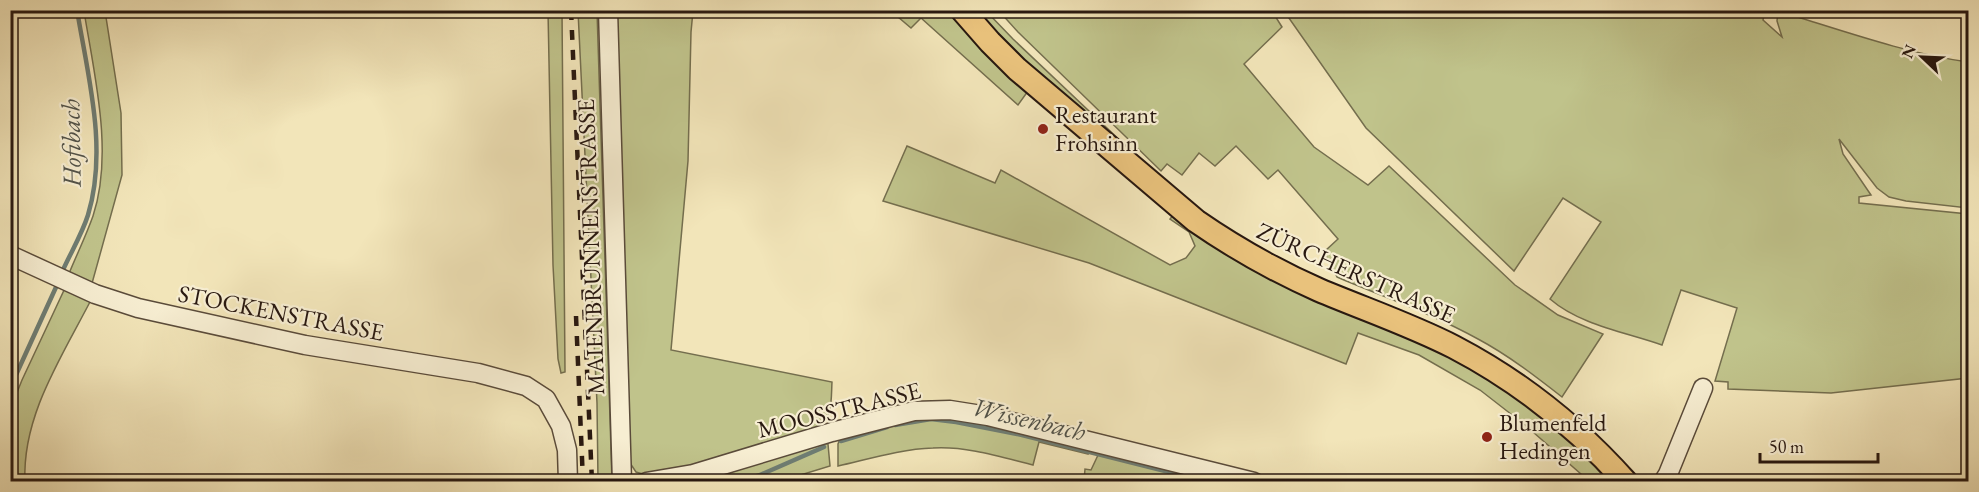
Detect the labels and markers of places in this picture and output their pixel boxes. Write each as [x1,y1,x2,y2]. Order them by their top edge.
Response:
place label: Restaurant Frohsinn [1055,99,1157,158]
marker: Restaurant Frohsinn [1036,122,1050,136]
place label: Blumenfeld Hedingen [1499,407,1607,466]
marker: Blumenfeld Hedingen [1480,430,1494,444]

